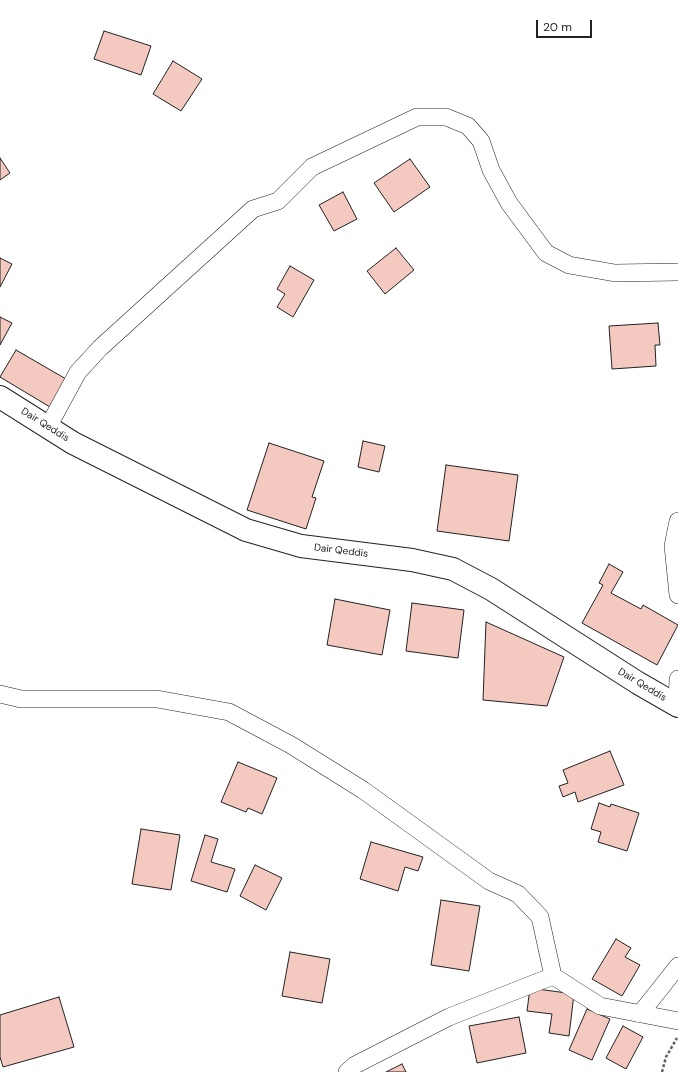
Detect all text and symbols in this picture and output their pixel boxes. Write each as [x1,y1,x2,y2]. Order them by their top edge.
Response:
scale bar [538,12,594,38]
text: 20 m [543,19,572,35]
street label: Dair Qeddis [19,405,71,445]
street label: Dair Qeddis [313,542,369,560]
street label: Dair Qeddis [616,666,668,704]

